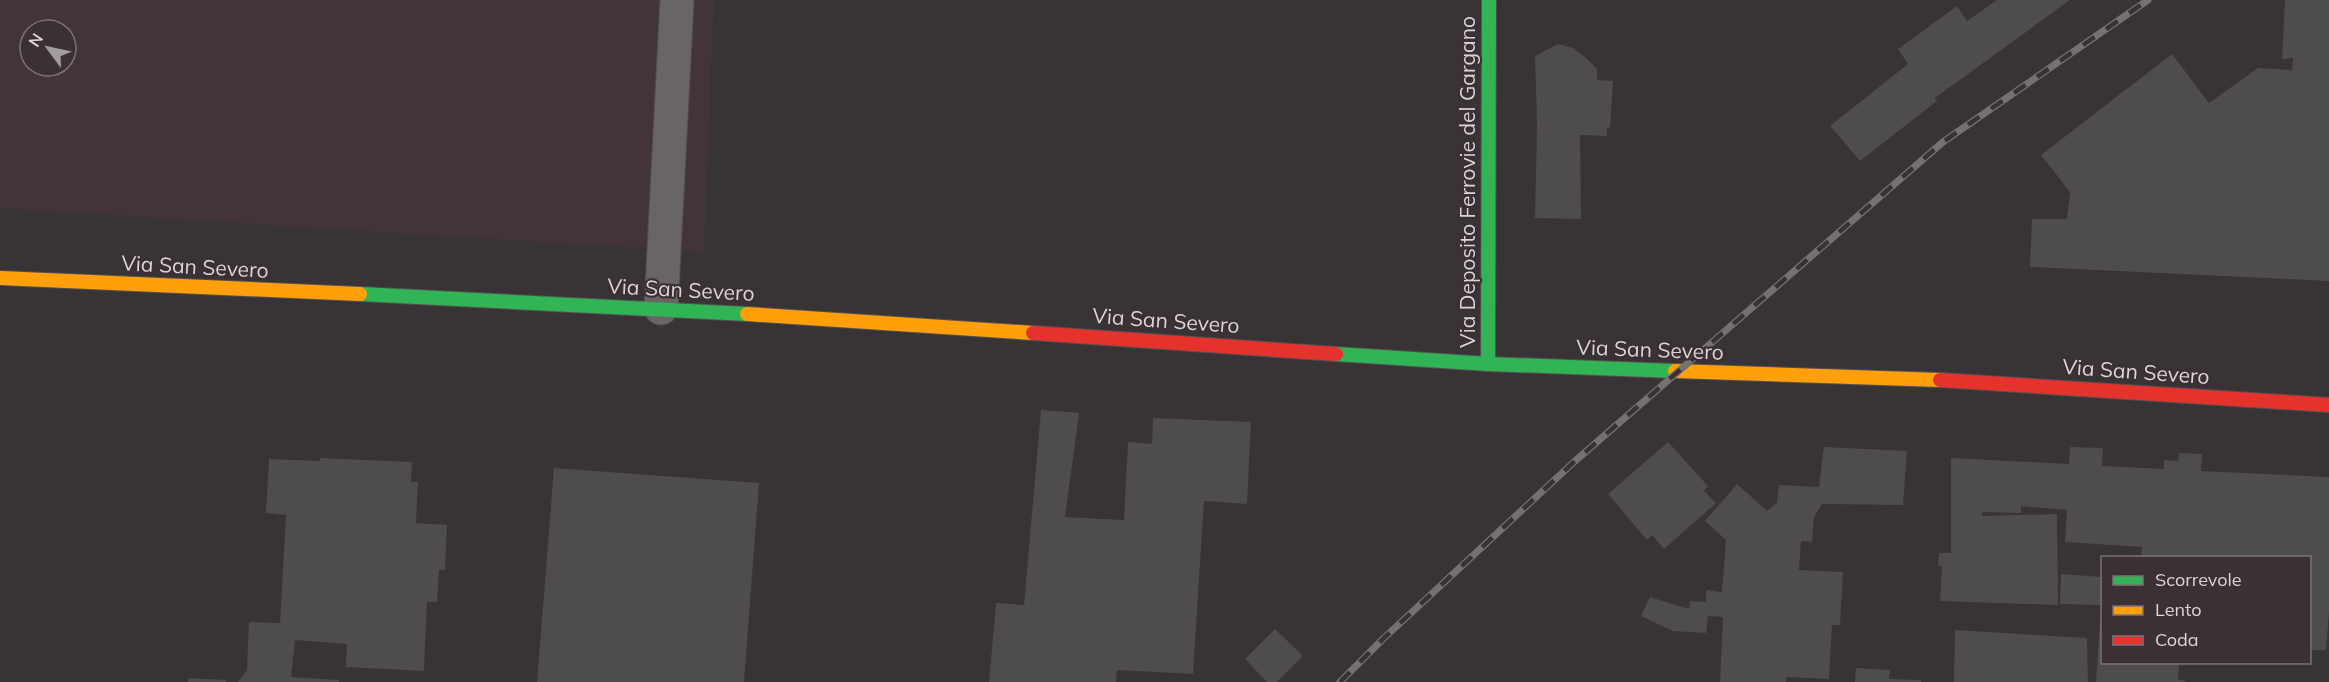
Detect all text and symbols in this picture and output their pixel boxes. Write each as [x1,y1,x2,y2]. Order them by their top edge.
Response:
street label: Via Deposito Ferrovie del Gargano [1454,16,1480,348]
north arrow [18,18,78,78]
text: N [24,29,47,50]
street label: Via San Severo [121,249,269,283]
street label: Via San Severo [607,272,755,306]
street label: Via San Severo [1092,302,1240,338]
street label: Via San Severo [1576,333,1724,365]
street label: Via San Severo [2062,353,2210,389]
legend [2101,556,2311,664]
text: Scorrevole [2155,568,2242,591]
text: Lento [2155,598,2202,621]
text: Coda [2155,628,2199,651]

